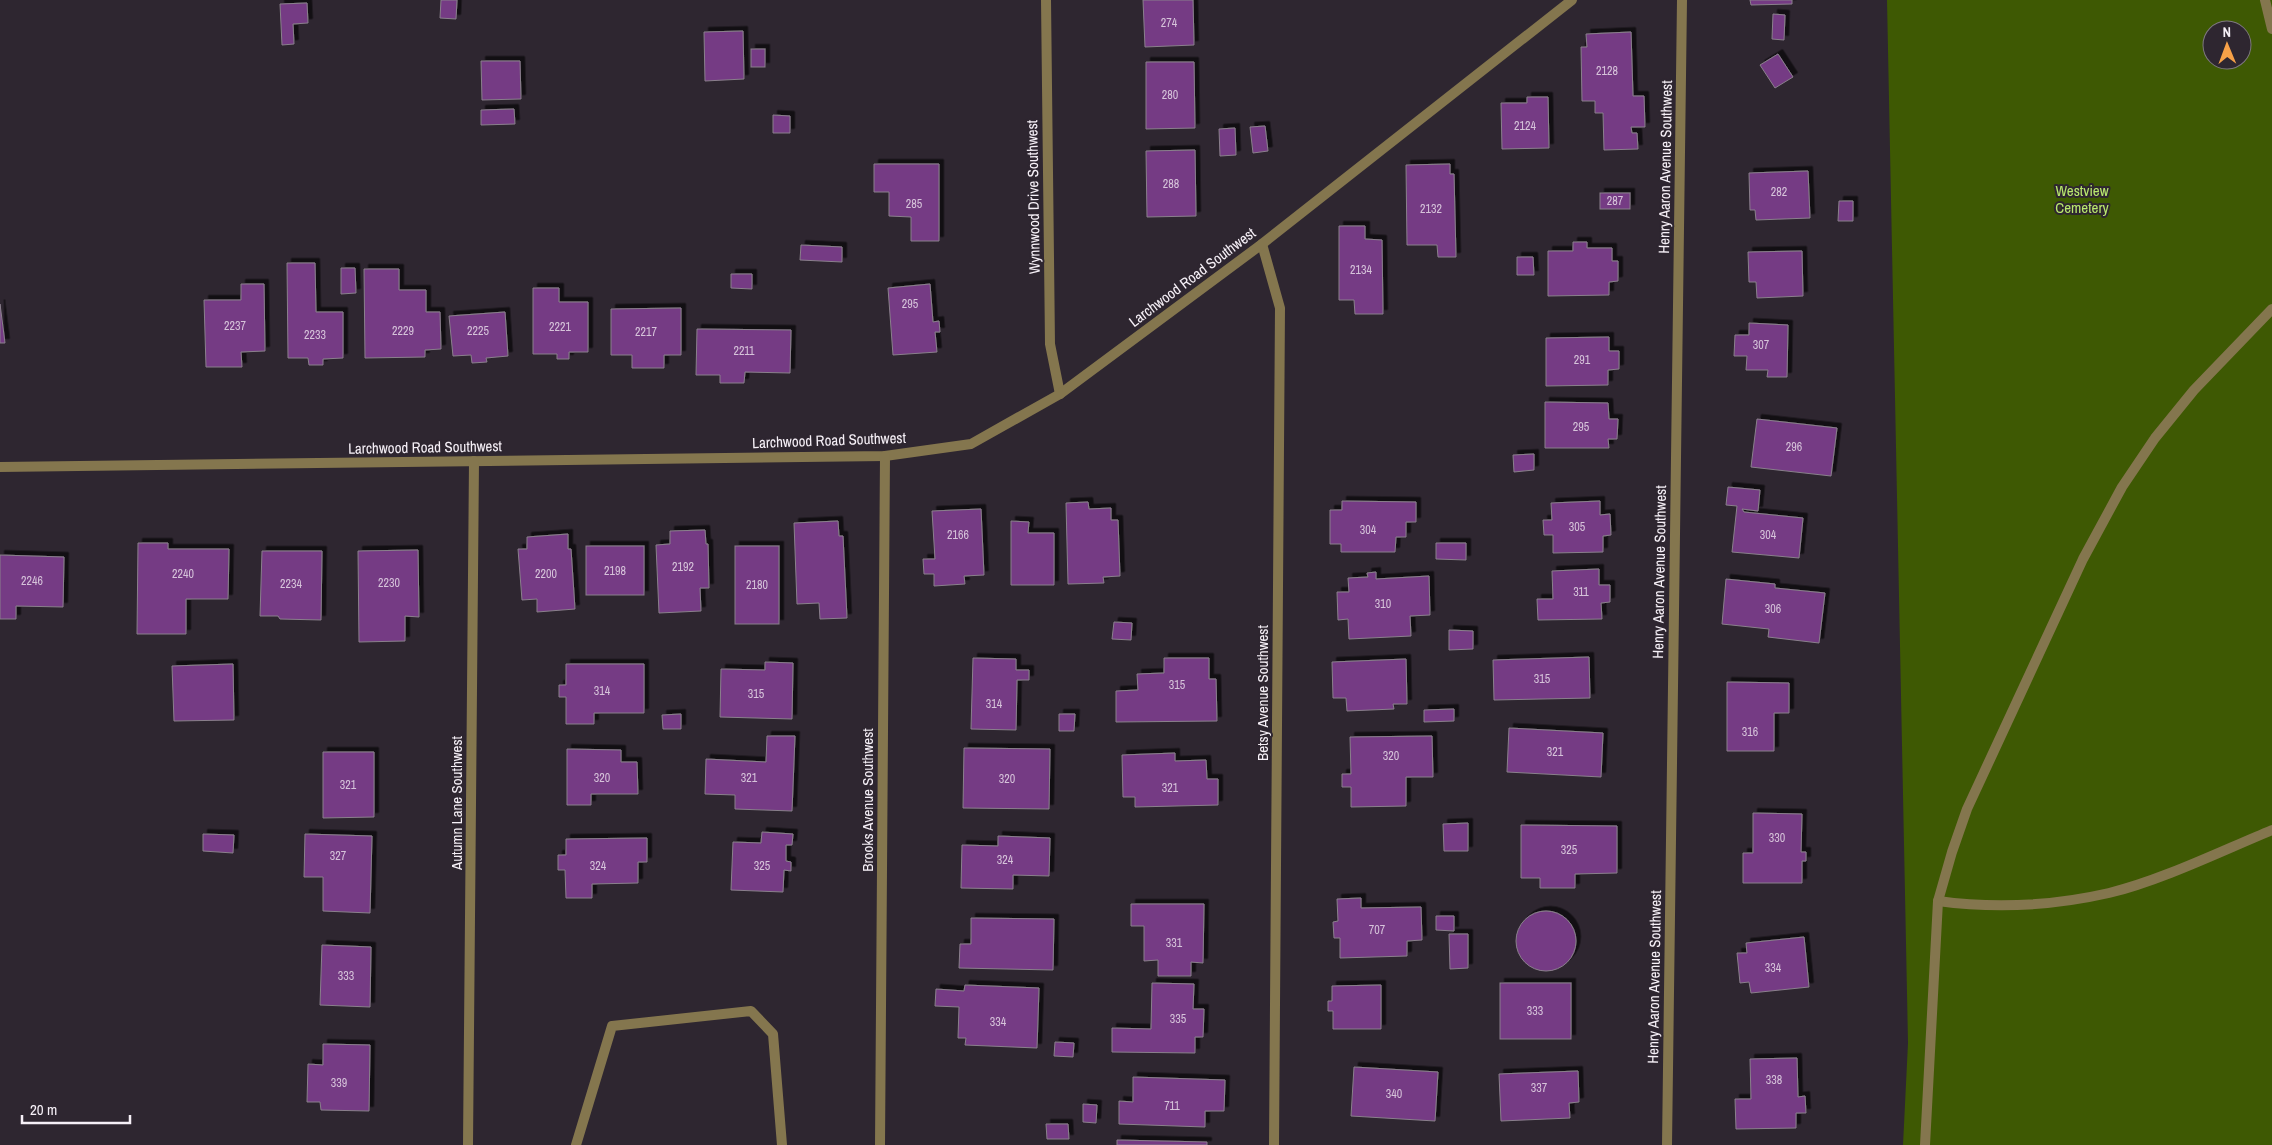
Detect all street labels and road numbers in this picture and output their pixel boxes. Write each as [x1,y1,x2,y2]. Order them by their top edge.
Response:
street label: Henry Aaron Avenue Southwest [1653,80,1677,254]
street label: Wynnwood Drive Southwest [1021,119,1045,274]
street label: Larchwood Road Southwest [1124,222,1260,332]
street label: Larchwood Road Southwest [752,427,907,453]
street label: Larchwood Road Southwest [348,435,503,459]
street label: Henry Aaron Avenue Southwest [1647,485,1671,659]
street label: Betsy Avenue Southwest [1252,624,1273,761]
street label: Brooks Avenue Southwest [857,728,878,872]
street label: Autumn Lane Southwest [446,735,467,871]
street label: Henry Aaron Avenue Southwest [1642,890,1666,1064]

